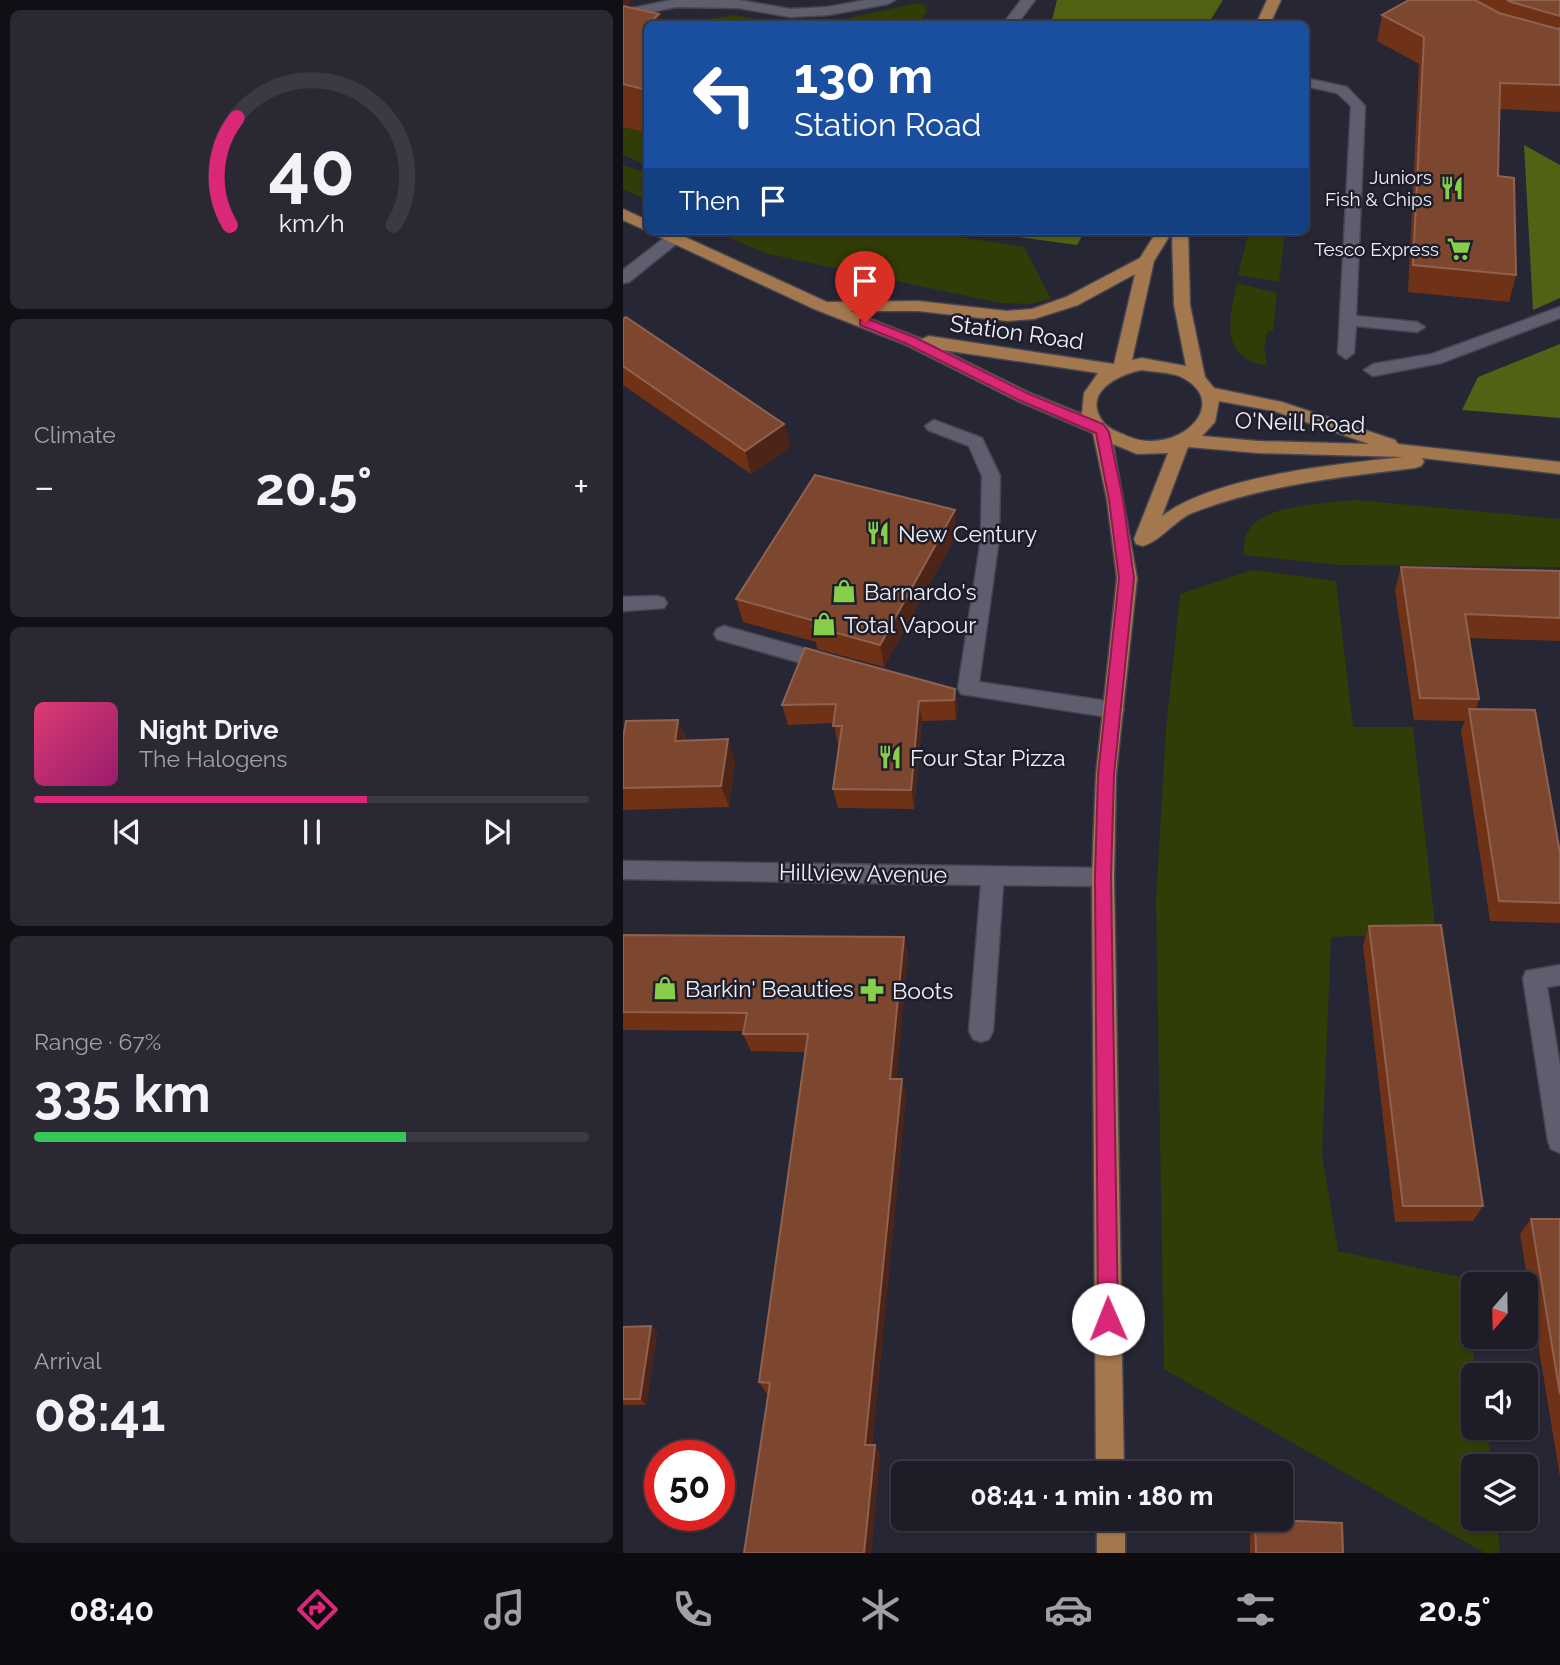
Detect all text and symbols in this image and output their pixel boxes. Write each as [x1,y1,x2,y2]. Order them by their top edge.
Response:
text: 130 m [794,47,933,104]
icon: left [679,49,770,140]
text: Station Road [794,106,981,143]
text: 40 [268,128,355,213]
place label: Juniors Fish & Chips [1325,166,1432,210]
restaurant icon: Juniors Fish & Chips [1438,174,1466,202]
icon: arrive [754,182,792,220]
text: Then [679,186,740,216]
text: km/h [279,208,344,238]
supermarket icon: Tesco Express [1445,235,1473,263]
place label: Tesco Express [1314,238,1439,260]
pin [835,251,895,323]
icon: arrive [846,262,884,300]
street label: Station Road [948,309,1086,355]
street label: O'Neill Road [1234,406,1366,438]
text: Climate [34,421,116,448]
text: 20.5° [256,456,372,517]
text: − [34,464,54,509]
text: + [573,464,589,509]
restaurant icon: New Century [864,519,892,547]
place label: New Century [898,520,1037,547]
shop icon: Barnardo's [830,577,858,605]
place label: Barnardo's [864,578,977,605]
shop icon: Total Vapour [810,610,838,638]
place label: Total Vapour [844,611,976,638]
text: Night Drive [139,715,278,745]
restaurant icon: Four Star Pizza [876,743,904,771]
place label: Four Star Pizza [910,744,1065,771]
text: The Halogens [139,745,287,772]
icon: previous [108,813,146,851]
icon: pause [293,813,331,851]
icon: next [478,813,516,851]
street label: Hillview Avenue [779,858,947,888]
shop icon: Barkin' Beauties [651,974,679,1002]
place label: Barkin' Beauties [685,975,854,1002]
pharmacy icon: Boots [858,976,886,1004]
place label: Boots [892,977,953,1004]
text: Range · 67% [34,1028,161,1055]
text: 335 km [34,1063,211,1124]
north arrow [1461,1272,1538,1349]
map controls [1461,1272,1538,1531]
position arrow [1071,1282,1145,1356]
text: Arrival [34,1347,101,1374]
button: sound [1461,1363,1538,1440]
text: 08:41 [34,1382,166,1443]
speed limit sign: 50 [644,1440,735,1531]
button: layers [1461,1454,1538,1531]
text: 08:41 · 1 min · 180 m [970,1481,1214,1511]
icon: directions [293,1585,342,1634]
icon: music [480,1585,529,1634]
icon: phone [668,1585,717,1634]
icon: climate [856,1585,905,1634]
icon: car [1044,1585,1093,1634]
icon: filters [1231,1585,1280,1634]
text: 08:40 [69,1591,154,1628]
text: 20.5° [1419,1591,1491,1628]

